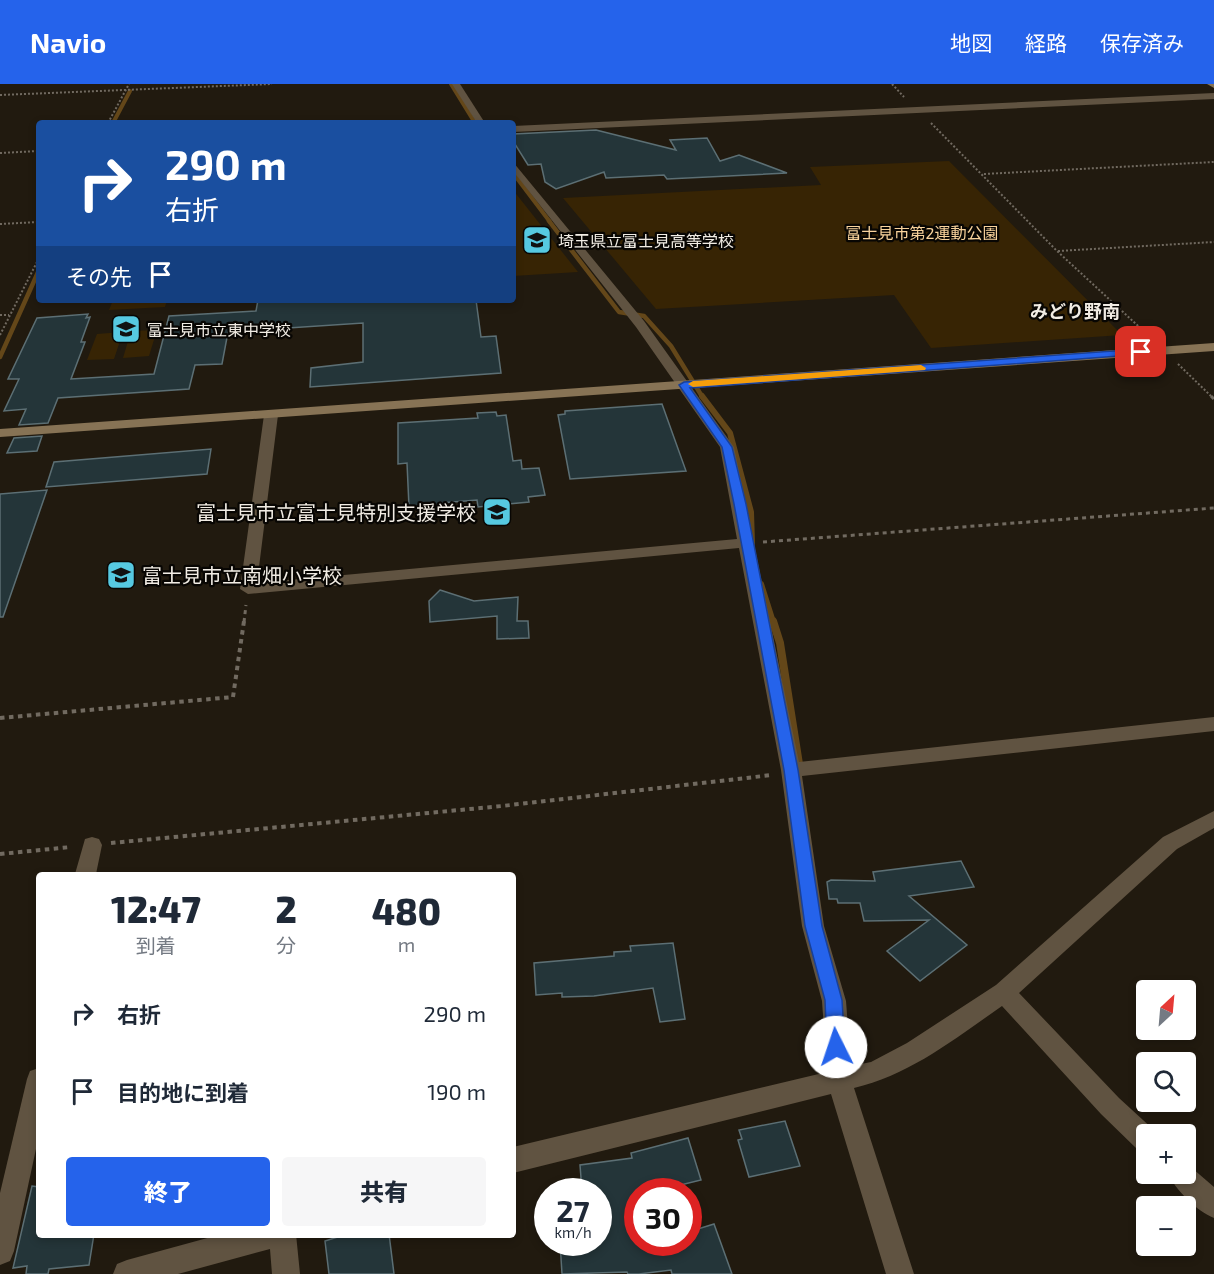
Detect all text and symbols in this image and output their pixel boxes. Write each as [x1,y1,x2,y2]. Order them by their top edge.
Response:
text: Navio [30,25,106,59]
text: 地図 [950,30,992,55]
text: 経路 [1025,30,1067,55]
text: 保存済み [1100,30,1184,55]
text: 290 m [165,138,287,188]
icon: right [66,144,144,222]
text: 右折 [165,193,219,225]
park label: 富士見市第2運動公園 [846,223,999,242]
school or university icon: 埼玉県立富士見高等学校 [521,224,553,256]
place label: 埼玉県立富士見高等学校 [558,231,734,250]
icon: arrive [144,258,177,291]
text: その先 [66,263,132,289]
district label: みどり野南 [1030,300,1120,322]
school or university icon: 富士見市立東中学校 [110,313,142,345]
place label: 富士見市立東中学校 [147,320,291,339]
pin [1115,326,1166,377]
icon: arrive [1124,335,1157,368]
school or university icon: 富士見市立富士見特別支援学校 [481,496,513,528]
place label: 富士見市立富士見特別支援学校 [196,500,476,524]
school or university icon: 富士見市立南畑小学校 [105,559,137,591]
place label: 富士見市立南畑小学校 [142,563,342,587]
text: 12:47 [111,887,201,930]
text: 2 [276,887,297,930]
text: 480 [372,889,441,932]
text: m [398,932,415,956]
text: 到着 [136,933,176,957]
text: 分 [276,933,296,957]
north arrow [1136,980,1196,1040]
map controls [1136,980,1196,1256]
icon: right [66,997,99,1030]
text: 290 m [424,1000,486,1026]
text: 右折 [117,1001,161,1027]
position arrow [804,1015,868,1079]
button: search [1136,1052,1196,1112]
icon: arrive [66,1075,99,1108]
text: 190 m [427,1078,486,1104]
text: 目的地に到着 [117,1079,249,1105]
button: + [1136,1124,1196,1184]
button: 終了 [66,1157,270,1226]
button: 共有 [282,1157,486,1226]
speed limit sign: 30 [624,1178,702,1256]
text: 27 [556,1192,590,1228]
button: − [1136,1196,1196,1256]
text: km/h [554,1223,592,1241]

